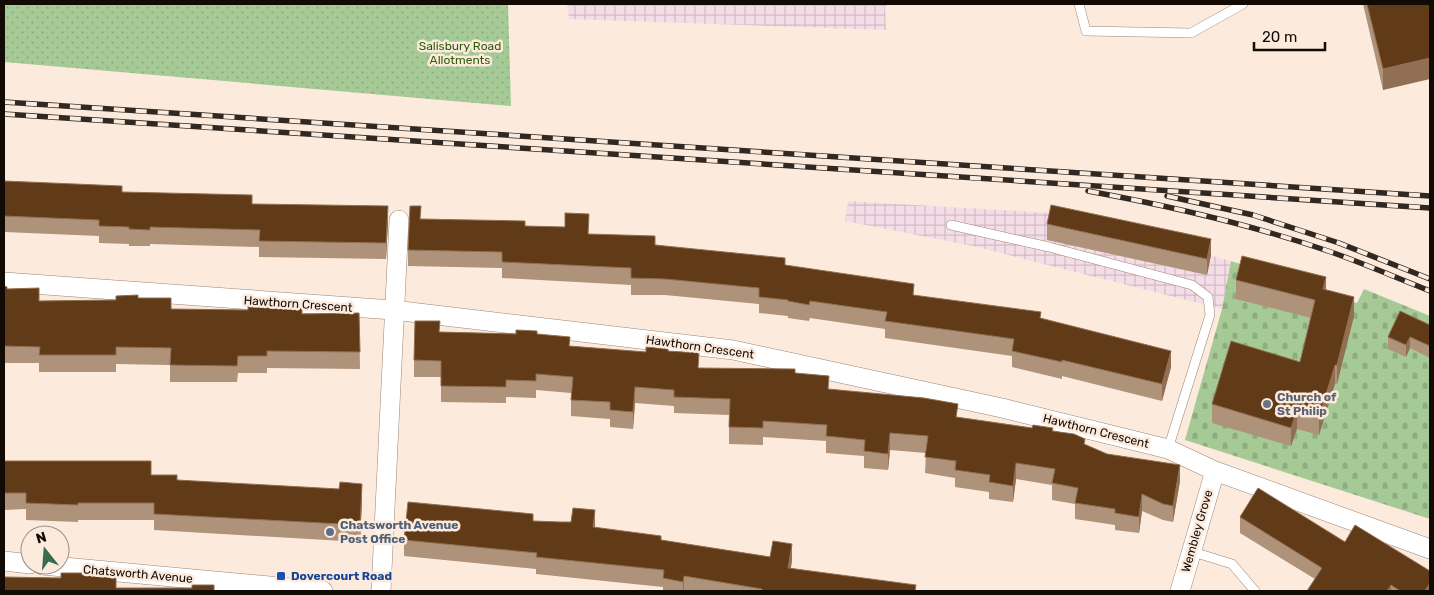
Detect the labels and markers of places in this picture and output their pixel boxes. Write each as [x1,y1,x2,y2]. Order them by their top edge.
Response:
place label: Church of St Philip [1277,390,1337,418]
marker: Church of St Philip [1261,398,1273,410]
place label: Chatsworth Avenue Post Office [340,518,458,546]
marker: Chatsworth Avenue Post Office [324,526,336,538]
place label: Dovercourt Road [291,569,392,583]
marker: Dovercourt Road [275,570,287,582]

